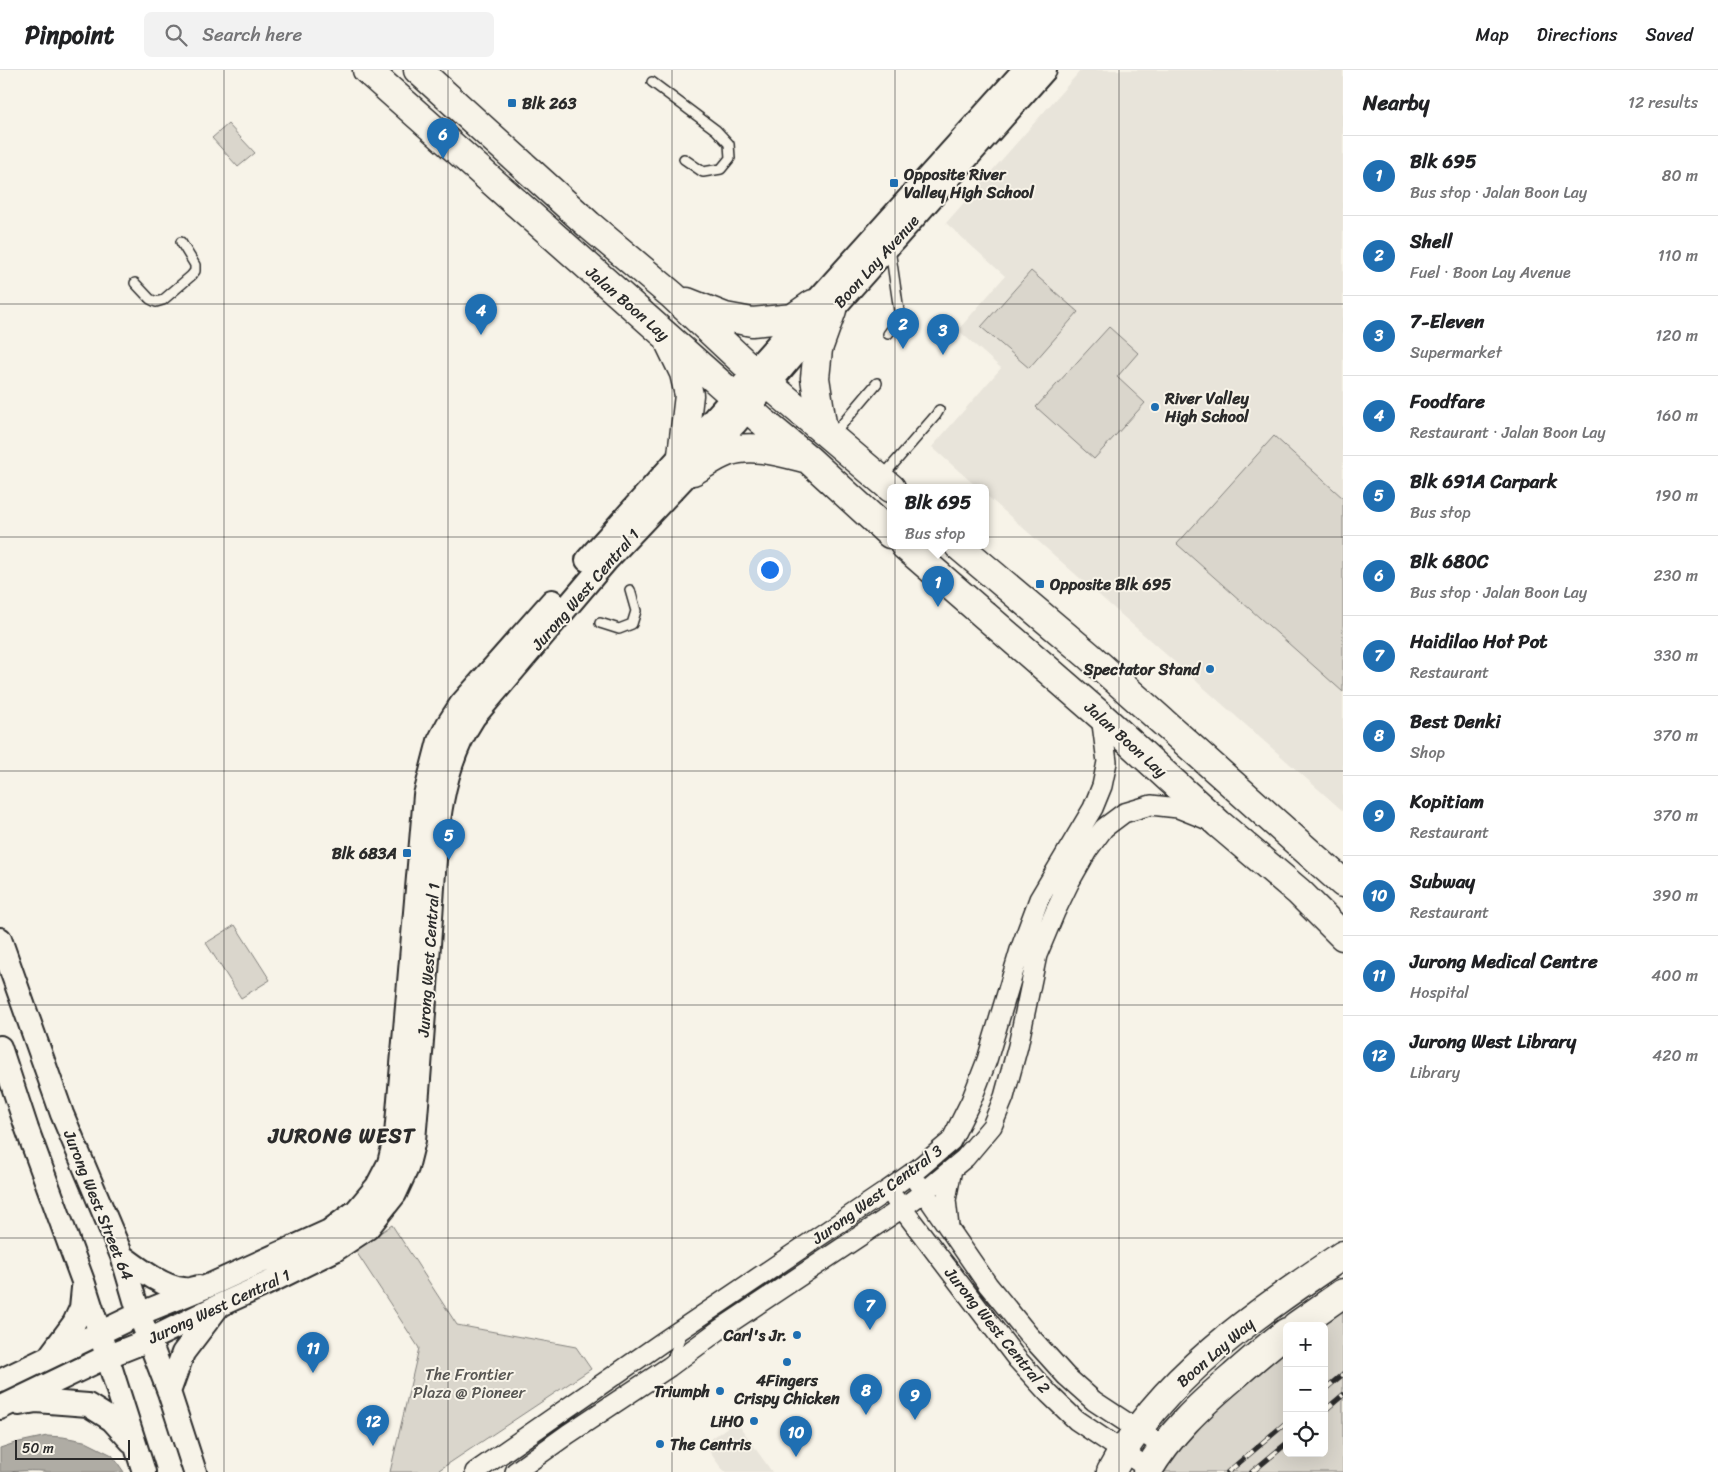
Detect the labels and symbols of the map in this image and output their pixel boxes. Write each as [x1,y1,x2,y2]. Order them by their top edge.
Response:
place label: Blk 263 [522,89,577,118]
marker: Blk 263 [506,97,518,109]
pin: 6 [427,118,459,159]
place label: Opposite River Valley High School [903,160,1035,207]
marker: Opposite River Valley High School [888,177,900,189]
street label: Boon Lay Avenue [826,208,927,315]
street label: Jalan Boon Lay [578,258,677,349]
pin: 4 [465,294,497,335]
pin: 2 [887,308,919,349]
pin: 3 [927,314,959,355]
place label: River Valley High School [1164,384,1250,431]
marker: River Valley High School [1149,401,1161,413]
street label: Jurong West Central 1 [523,522,647,658]
your location [757,557,783,583]
pin: 1 [922,566,954,607]
place label: Opposite Blk 695 [1049,570,1171,599]
marker: Opposite Blk 695 [1034,578,1046,590]
place label: Spectator Stand [1083,655,1202,684]
marker: Spectator Stand [1204,663,1216,675]
street label: Jalan Boon Lay [1077,693,1174,785]
pin: 5 [433,819,465,860]
place label: Blk 683A [332,839,397,868]
marker: Blk 683A [401,847,413,859]
street label: Jurong West Central 1 [409,882,448,1039]
district label: JURONG WEST [268,1117,417,1155]
street label: Jurong West Street 64 [55,1125,142,1285]
street label: Jurong West Central 3 [805,1137,949,1253]
street label: Jurong West Central 2 [936,1260,1058,1400]
street label: Jurong West Central 1 [142,1261,295,1353]
pin: 7 [854,1289,886,1330]
street label: Boon Lay Way [1170,1309,1262,1395]
place label: Carl's Jr. [723,1321,787,1350]
marker: Carl's Jr. [791,1329,803,1341]
pin: 11 [297,1332,329,1373]
marker: 4Fingers Crispy Chicken [781,1356,793,1368]
park label: The Frontier Plaza @ Pioneer [413,1360,526,1407]
place label: 4Fingers Crispy Chicken [733,1366,840,1413]
pin: 8 [850,1374,882,1415]
place label: Triumph [654,1377,711,1406]
pin: 9 [899,1379,931,1420]
marker: Triumph [714,1385,726,1397]
pin: 12 [357,1405,389,1446]
place label: LiHO [710,1407,745,1436]
marker: LiHO [748,1415,760,1427]
pin: 10 [780,1416,812,1457]
place label: The Centris [670,1430,752,1459]
scale bar [15,1437,130,1460]
marker: The Centris [654,1438,666,1450]

